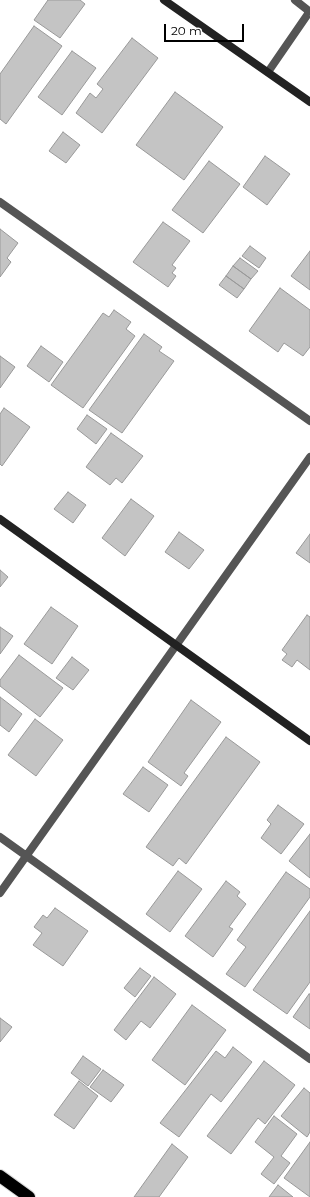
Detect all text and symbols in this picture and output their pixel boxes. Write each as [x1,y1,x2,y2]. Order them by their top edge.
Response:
scale bar [166,16,246,42]
text: 20 m [171,23,202,38]

